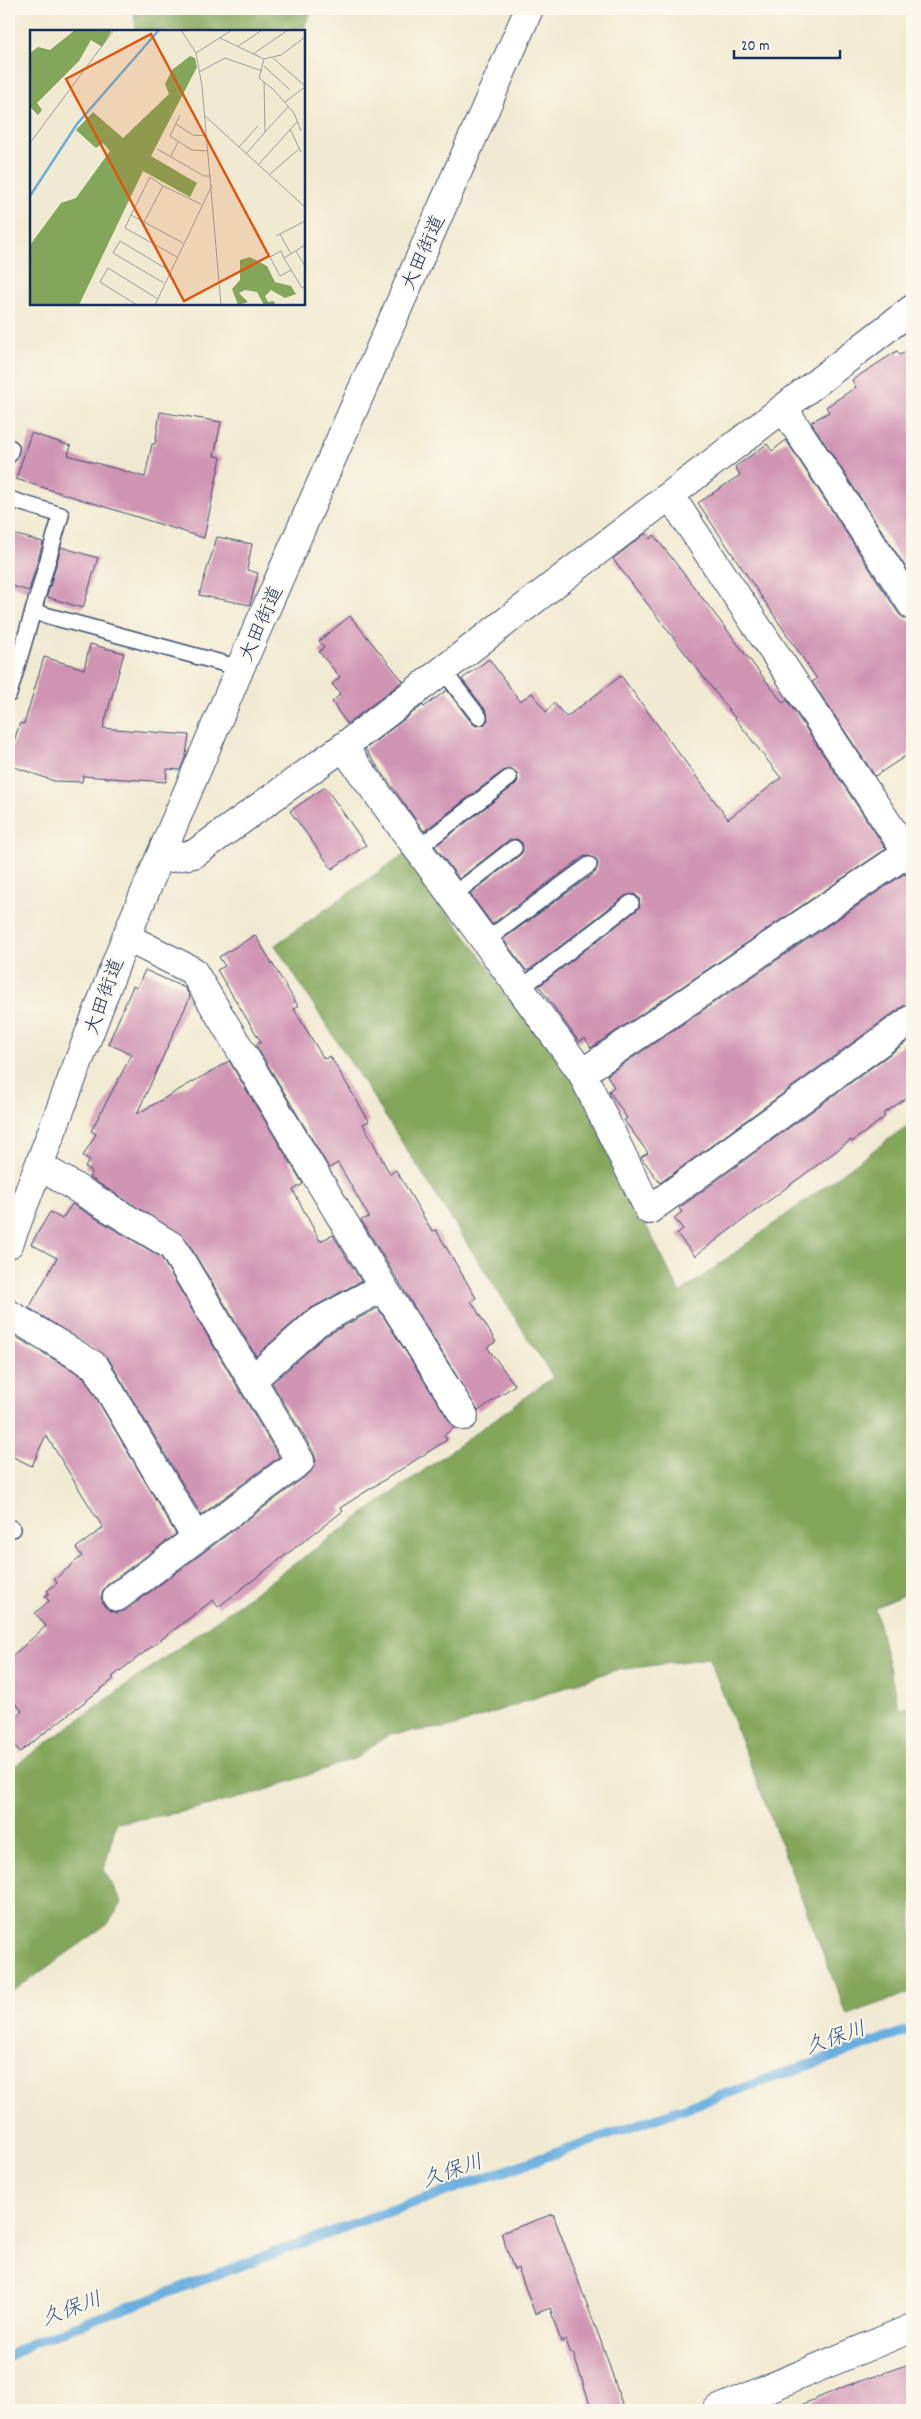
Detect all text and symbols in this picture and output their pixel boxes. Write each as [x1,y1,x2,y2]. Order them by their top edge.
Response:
scale bar [734,28,840,60]
inset map [30,30,305,305]
text: 20 m [741,36,769,58]
street label: 大田街道 [396,211,454,295]
street label: 大田街道 [234,582,292,666]
street label: 大田街道 [79,955,133,1039]
water label: 久保川 [801,2015,871,2064]
water label: 久保川 [418,2148,488,2197]
water label: 久保川 [37,2286,107,2336]

